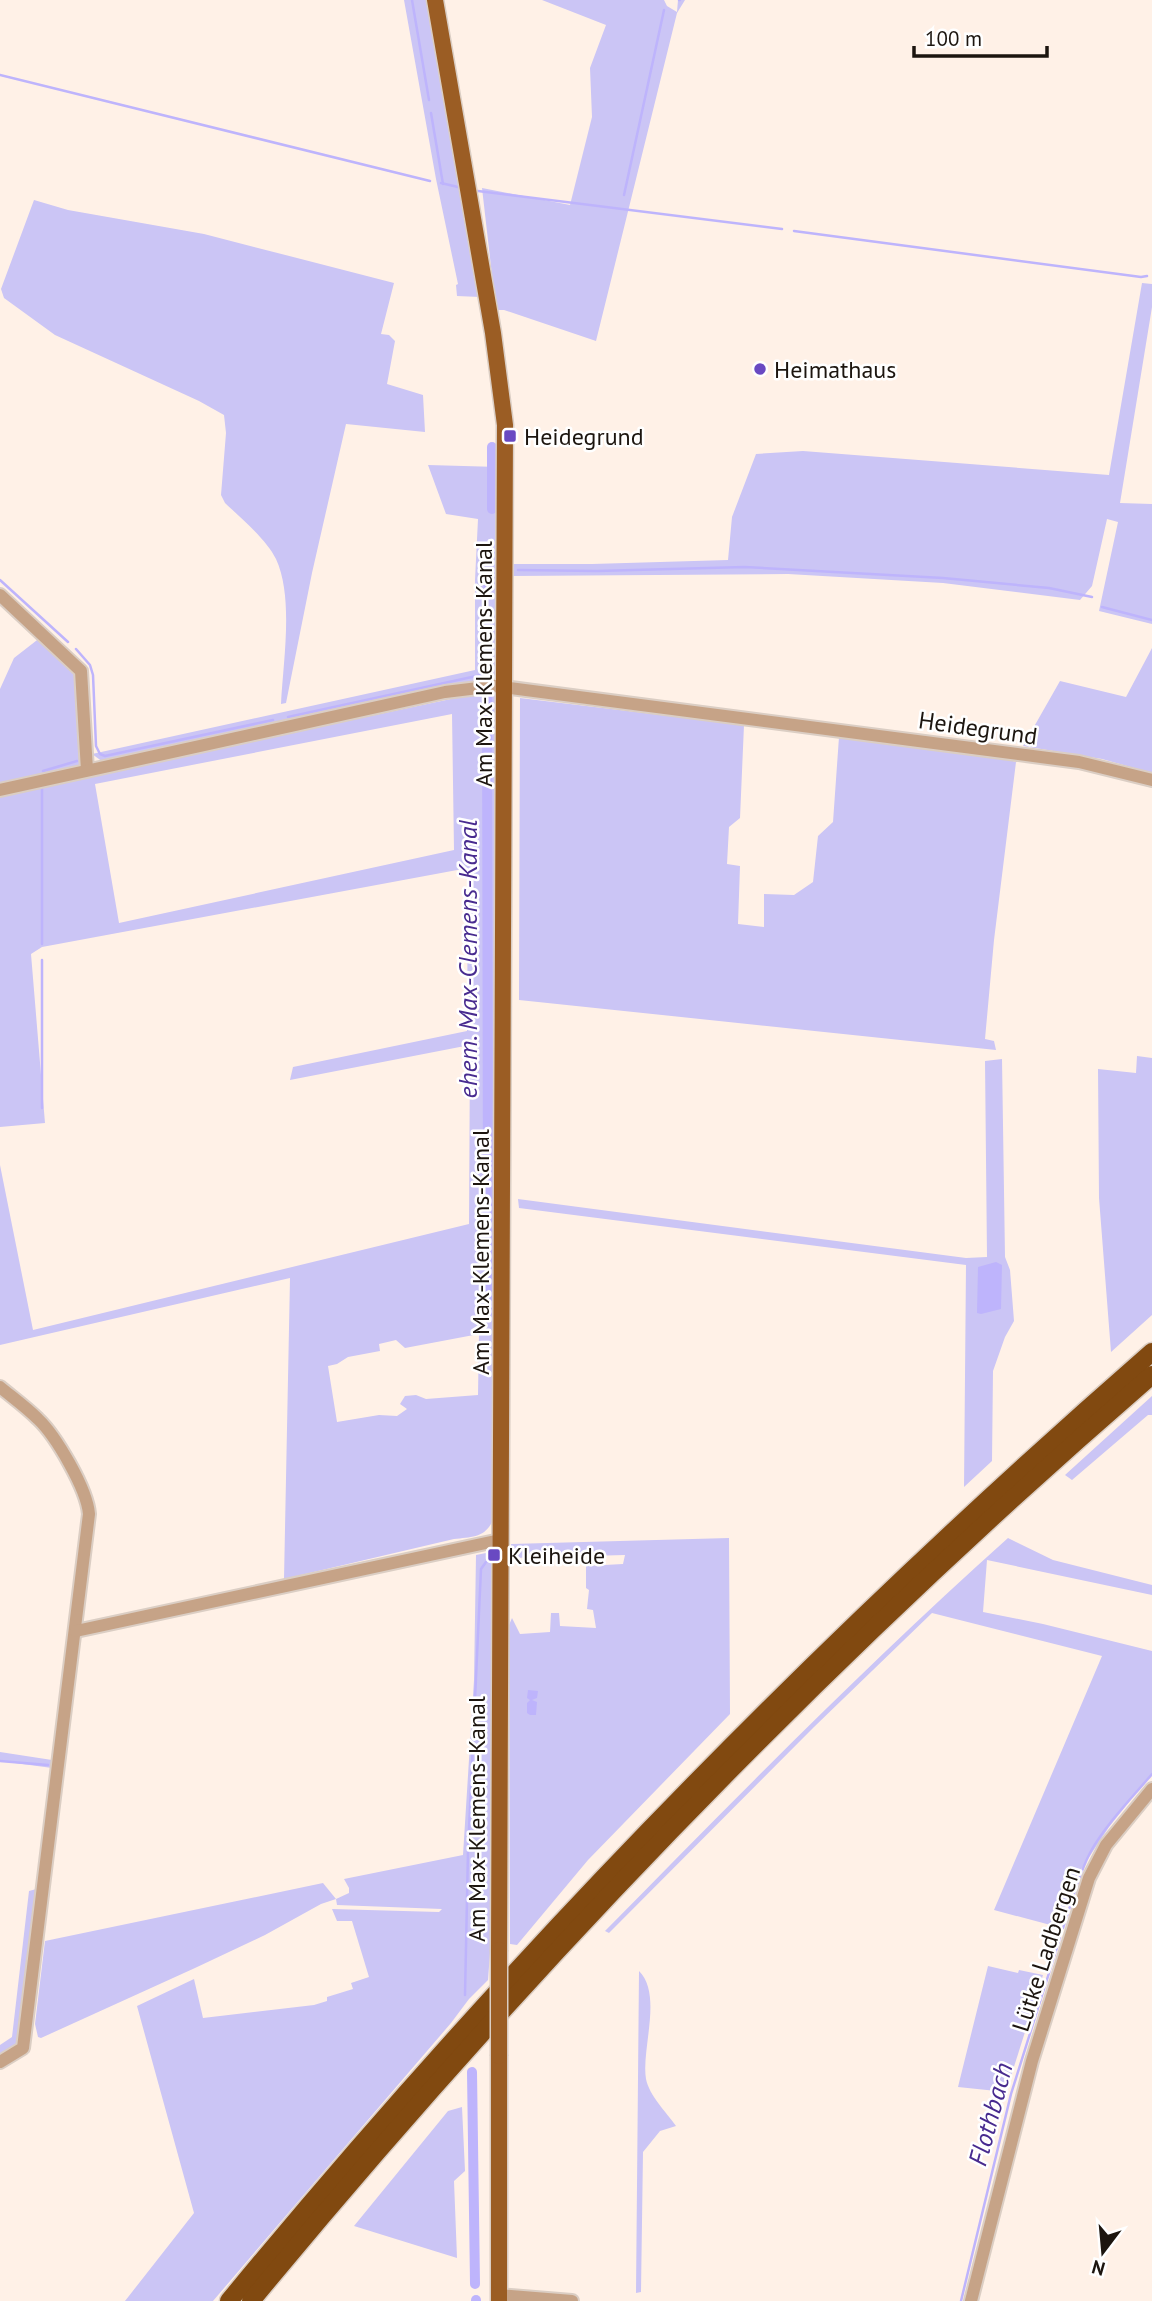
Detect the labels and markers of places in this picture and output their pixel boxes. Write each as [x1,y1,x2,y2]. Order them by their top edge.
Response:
place label: Heimathaus [774,354,896,385]
marker: Heimathaus [752,361,768,377]
place label: Heidegrund [524,421,644,452]
marker: Heidegrund [502,428,518,444]
place label: Kleiheide [508,1540,605,1571]
marker: Kleiheide [486,1547,502,1563]

